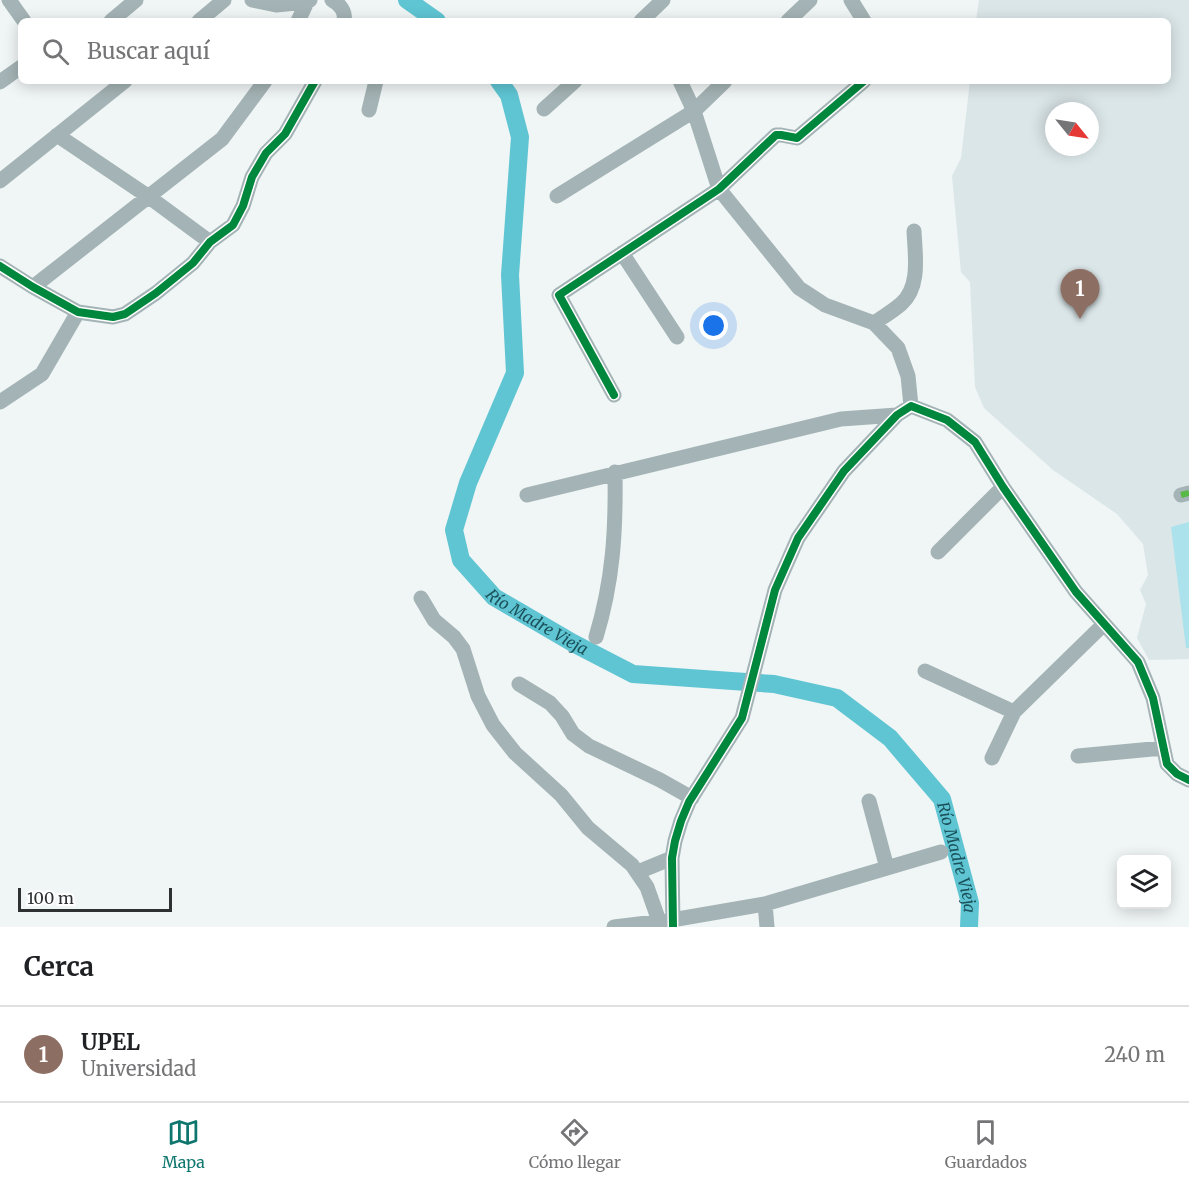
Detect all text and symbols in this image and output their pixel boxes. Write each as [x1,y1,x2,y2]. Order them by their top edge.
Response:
search box [18,18,1171,84]
icon: search [39,35,72,68]
text: Buscar aquí [87,37,210,65]
north arrow [1045,102,1099,156]
pin: 1 [1060,270,1100,319]
your location [699,311,728,340]
water label: Río Madre Vieja [482,585,592,659]
water label: Río Madre Vieja [933,799,980,913]
map controls [1117,855,1171,909]
button: layers [1117,855,1171,909]
scale bar [18,885,172,912]
text: 100 m [27,888,74,908]
text: Cerca [24,950,94,983]
text: UPEL [81,1028,140,1056]
text: 1 [39,1042,48,1067]
text: 240 m [1104,1042,1165,1067]
text: Universidad [81,1056,196,1081]
tab: Mapa [162,1116,205,1172]
tab: Cómo llegar [529,1116,621,1172]
tab: Guardados [945,1116,1027,1172]

